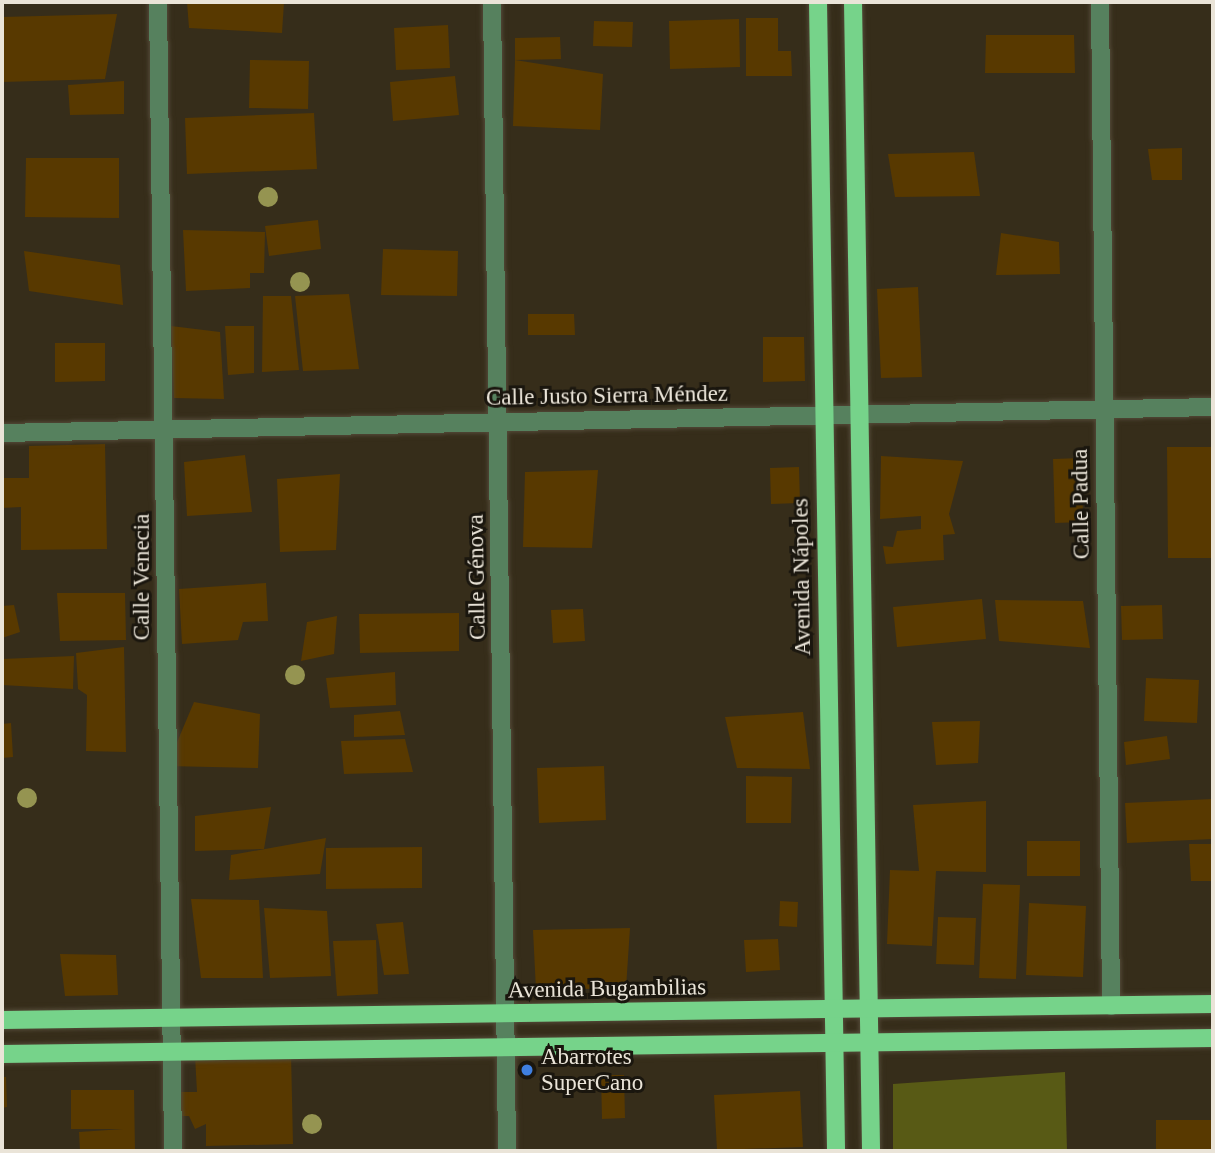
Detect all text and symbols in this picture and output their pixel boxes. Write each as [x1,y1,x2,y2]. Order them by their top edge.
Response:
street label: Calle Justo Sierra Méndez [486,380,728,412]
street label: Calle Padua [1066,449,1096,559]
street label: Avenida Nápoles [787,498,817,656]
street label: Calle Venecia [128,513,156,641]
street label: Calle Génova [462,514,492,640]
street label: Avenida Bugambilias [508,973,706,1005]
place label: Abarrotes SuperCano [541,1043,643,1097]
marker: Abarrotes SuperCano [519,1062,535,1078]

